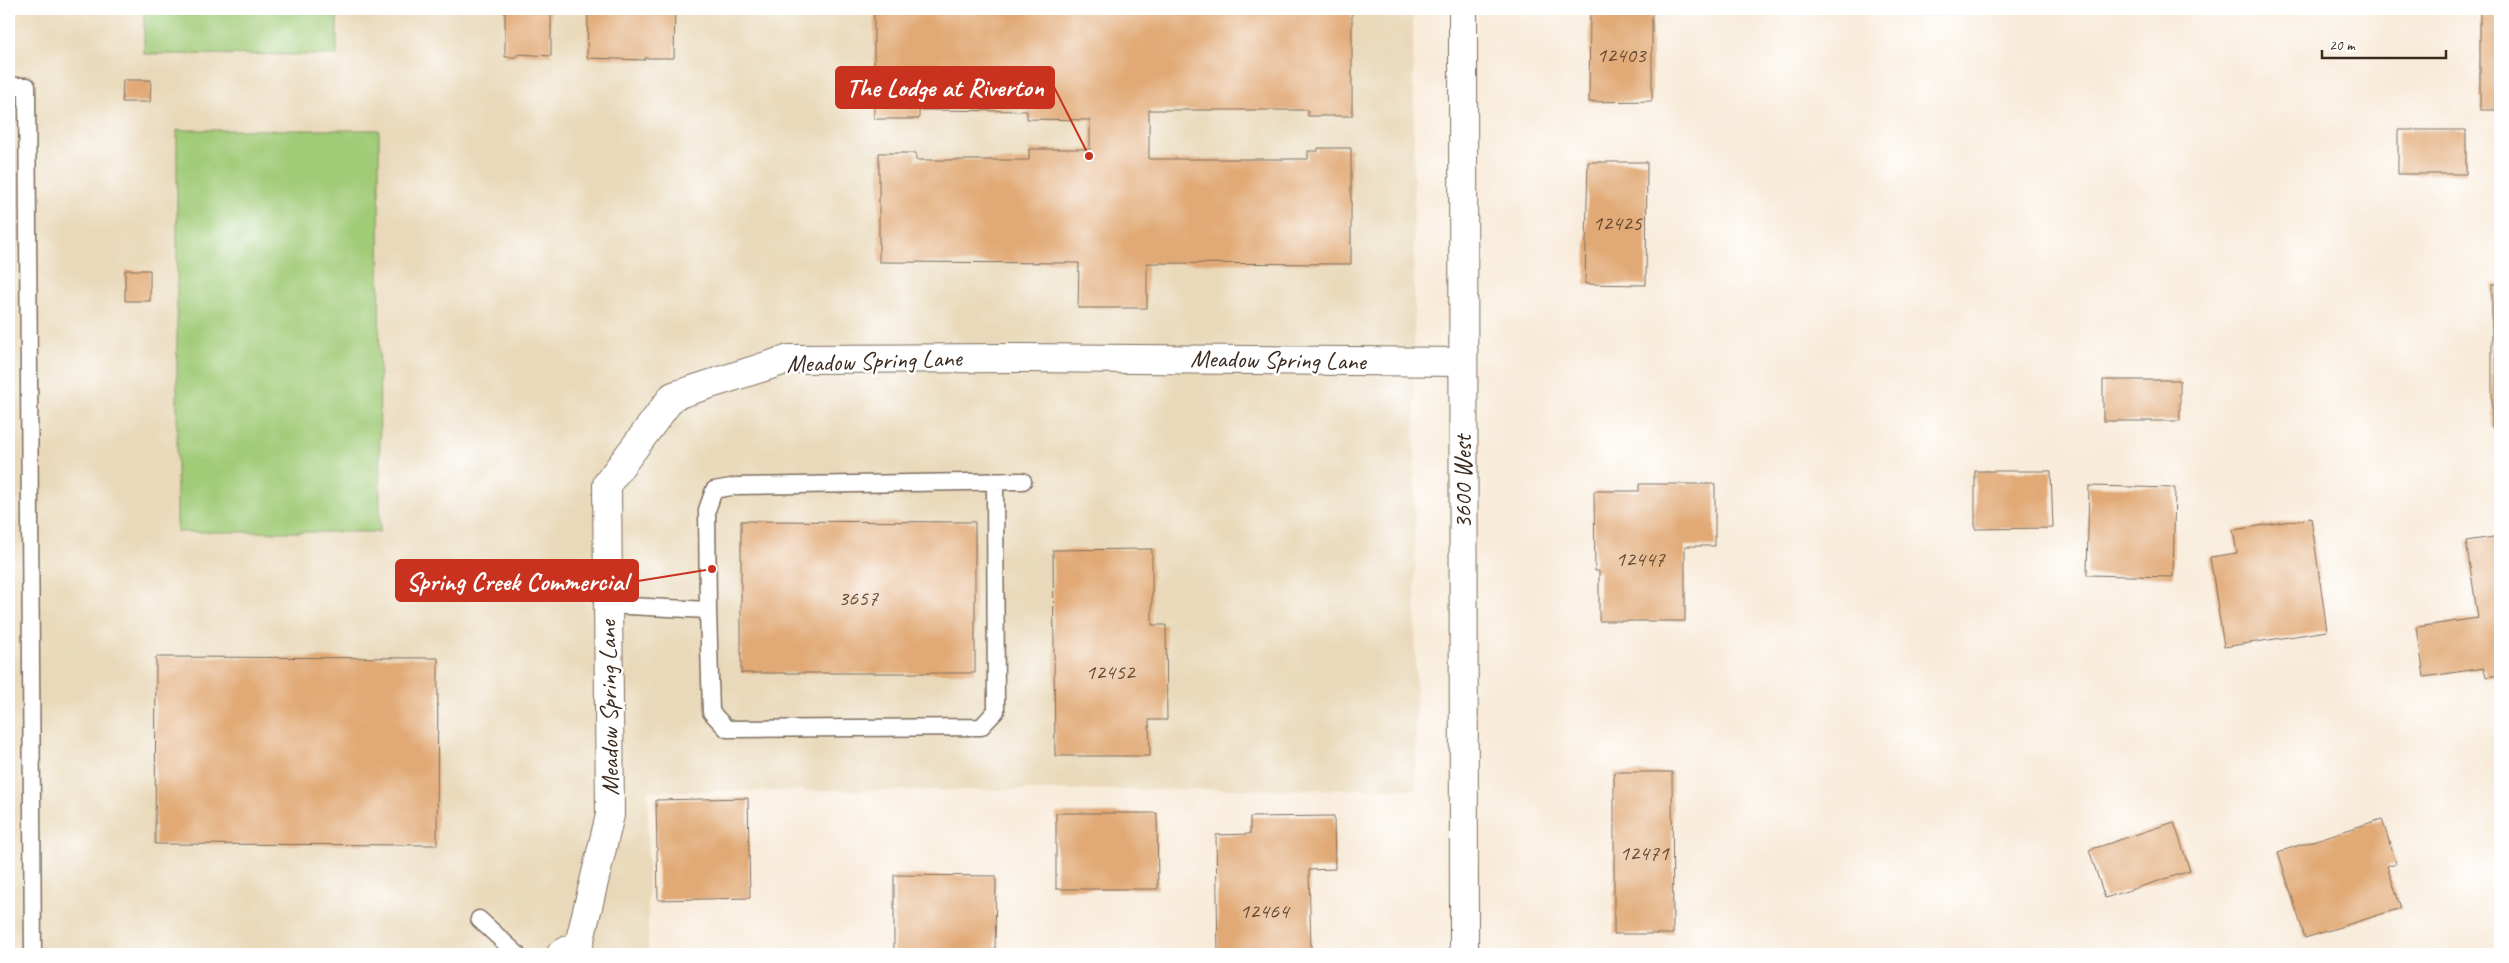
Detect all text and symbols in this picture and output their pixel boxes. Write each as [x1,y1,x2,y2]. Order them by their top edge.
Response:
scale bar [2322,28,2445,60]
text: 20 m [2329,36,2356,55]
house number: 12403 [1596,41,1648,69]
callout: The Lodge at Riverton [836,67,1054,108]
text: The Lodge at Riverton [846,71,1045,104]
house number: 12425 [1592,209,1643,237]
street label: Meadow Spring Lane [786,342,964,380]
street label: Meadow Spring Lane [1190,342,1368,378]
street label: 3600 West [1447,432,1479,529]
house number: 12447 [1615,545,1666,573]
callout: Spring Creek Commercial [396,560,638,601]
text: Spring Creek Commercial [406,565,632,598]
house number: 3657 [838,584,879,612]
street label: Meadow Spring Lane [591,618,627,796]
house number: 12452 [1085,658,1137,686]
house number: 12471 [1619,839,1670,867]
house number: 12464 [1239,897,1291,925]

